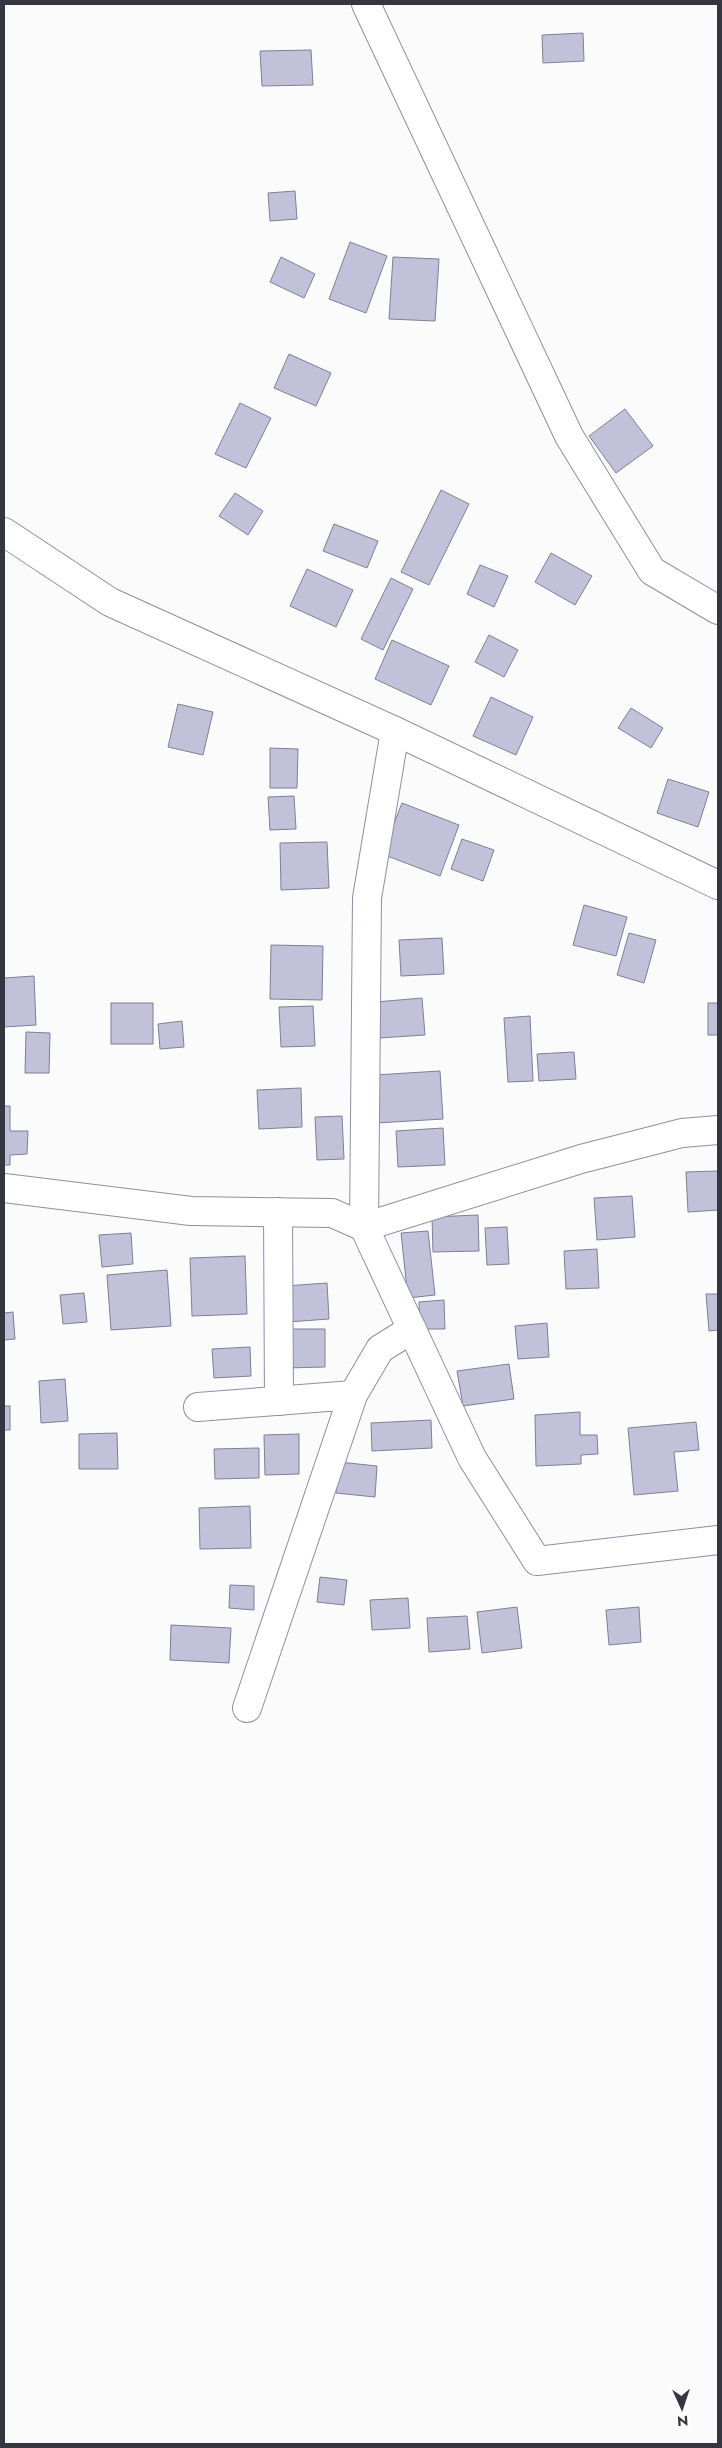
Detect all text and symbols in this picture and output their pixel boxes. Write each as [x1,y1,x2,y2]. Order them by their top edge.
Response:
north arrow [657,2383,707,2433]
text: N [677,2411,689,2431]

